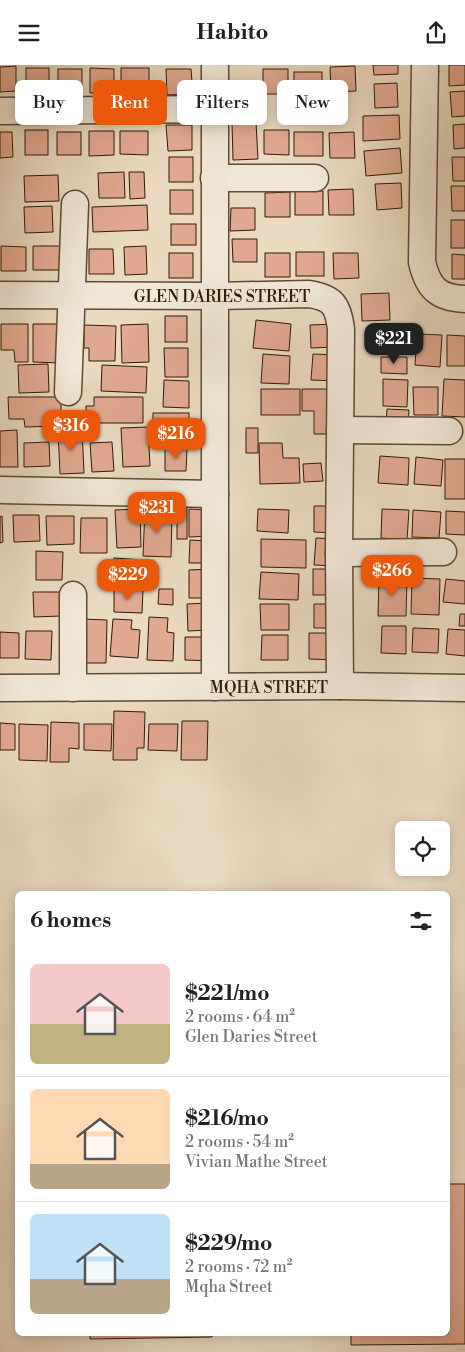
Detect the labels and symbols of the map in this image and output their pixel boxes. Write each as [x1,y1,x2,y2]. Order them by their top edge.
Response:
street label: GLEN DARIES STREET [134,287,310,307]
pin: $221 [364,323,424,365]
pin: $316 [41,409,101,452]
pin: $216 [146,417,206,460]
pin: $231 [127,491,187,534]
pin: $266 [362,555,422,597]
pin: $229 [98,559,158,601]
street label: MQHA STREET [210,678,328,698]

